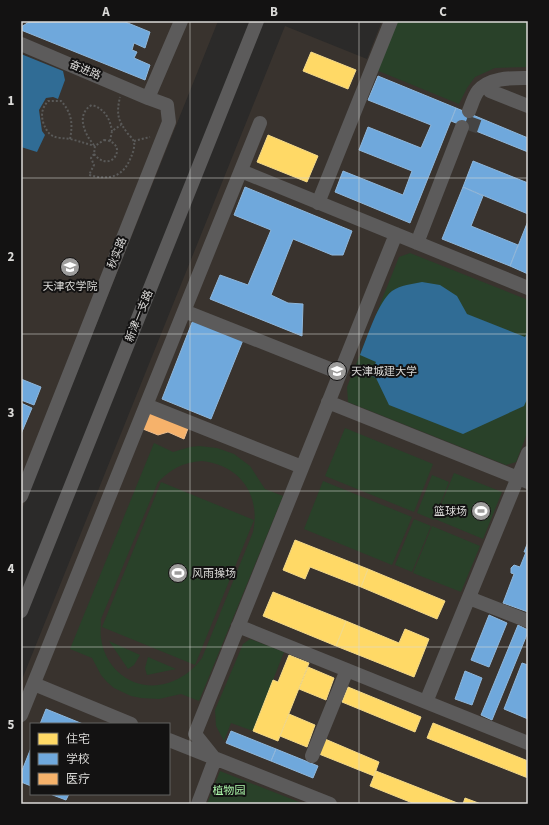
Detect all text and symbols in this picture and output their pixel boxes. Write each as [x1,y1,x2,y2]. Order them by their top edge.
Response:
text: A [101,3,110,21]
text: B [270,3,278,21]
text: C [439,3,447,21]
street label: 奋进路 [67,57,103,83]
text: 1 [8,92,15,110]
street label: 秋实路 [104,235,130,271]
text: 2 [8,248,15,266]
school or university icon: 天津农学院 [59,256,81,278]
place label: 天津农学院 [43,279,98,294]
street label: 新津一支路 [122,288,156,344]
school or university icon: 天津城建大学 [326,360,348,382]
place label: 天津城建大学 [351,364,417,379]
text: 3 [8,404,15,422]
sports icon: 篮球场 [470,500,492,522]
place label: 篮球场 [434,504,467,519]
text: 4 [8,560,15,578]
sports icon: 风雨操场 [167,562,189,584]
place label: 风雨操场 [192,566,236,581]
text: 5 [8,716,15,734]
legend [30,723,170,795]
text: 住宅 [66,731,90,748]
text: 学校 [66,751,90,768]
text: 医疗 [66,771,90,788]
park label: 植物园 [213,783,246,798]

